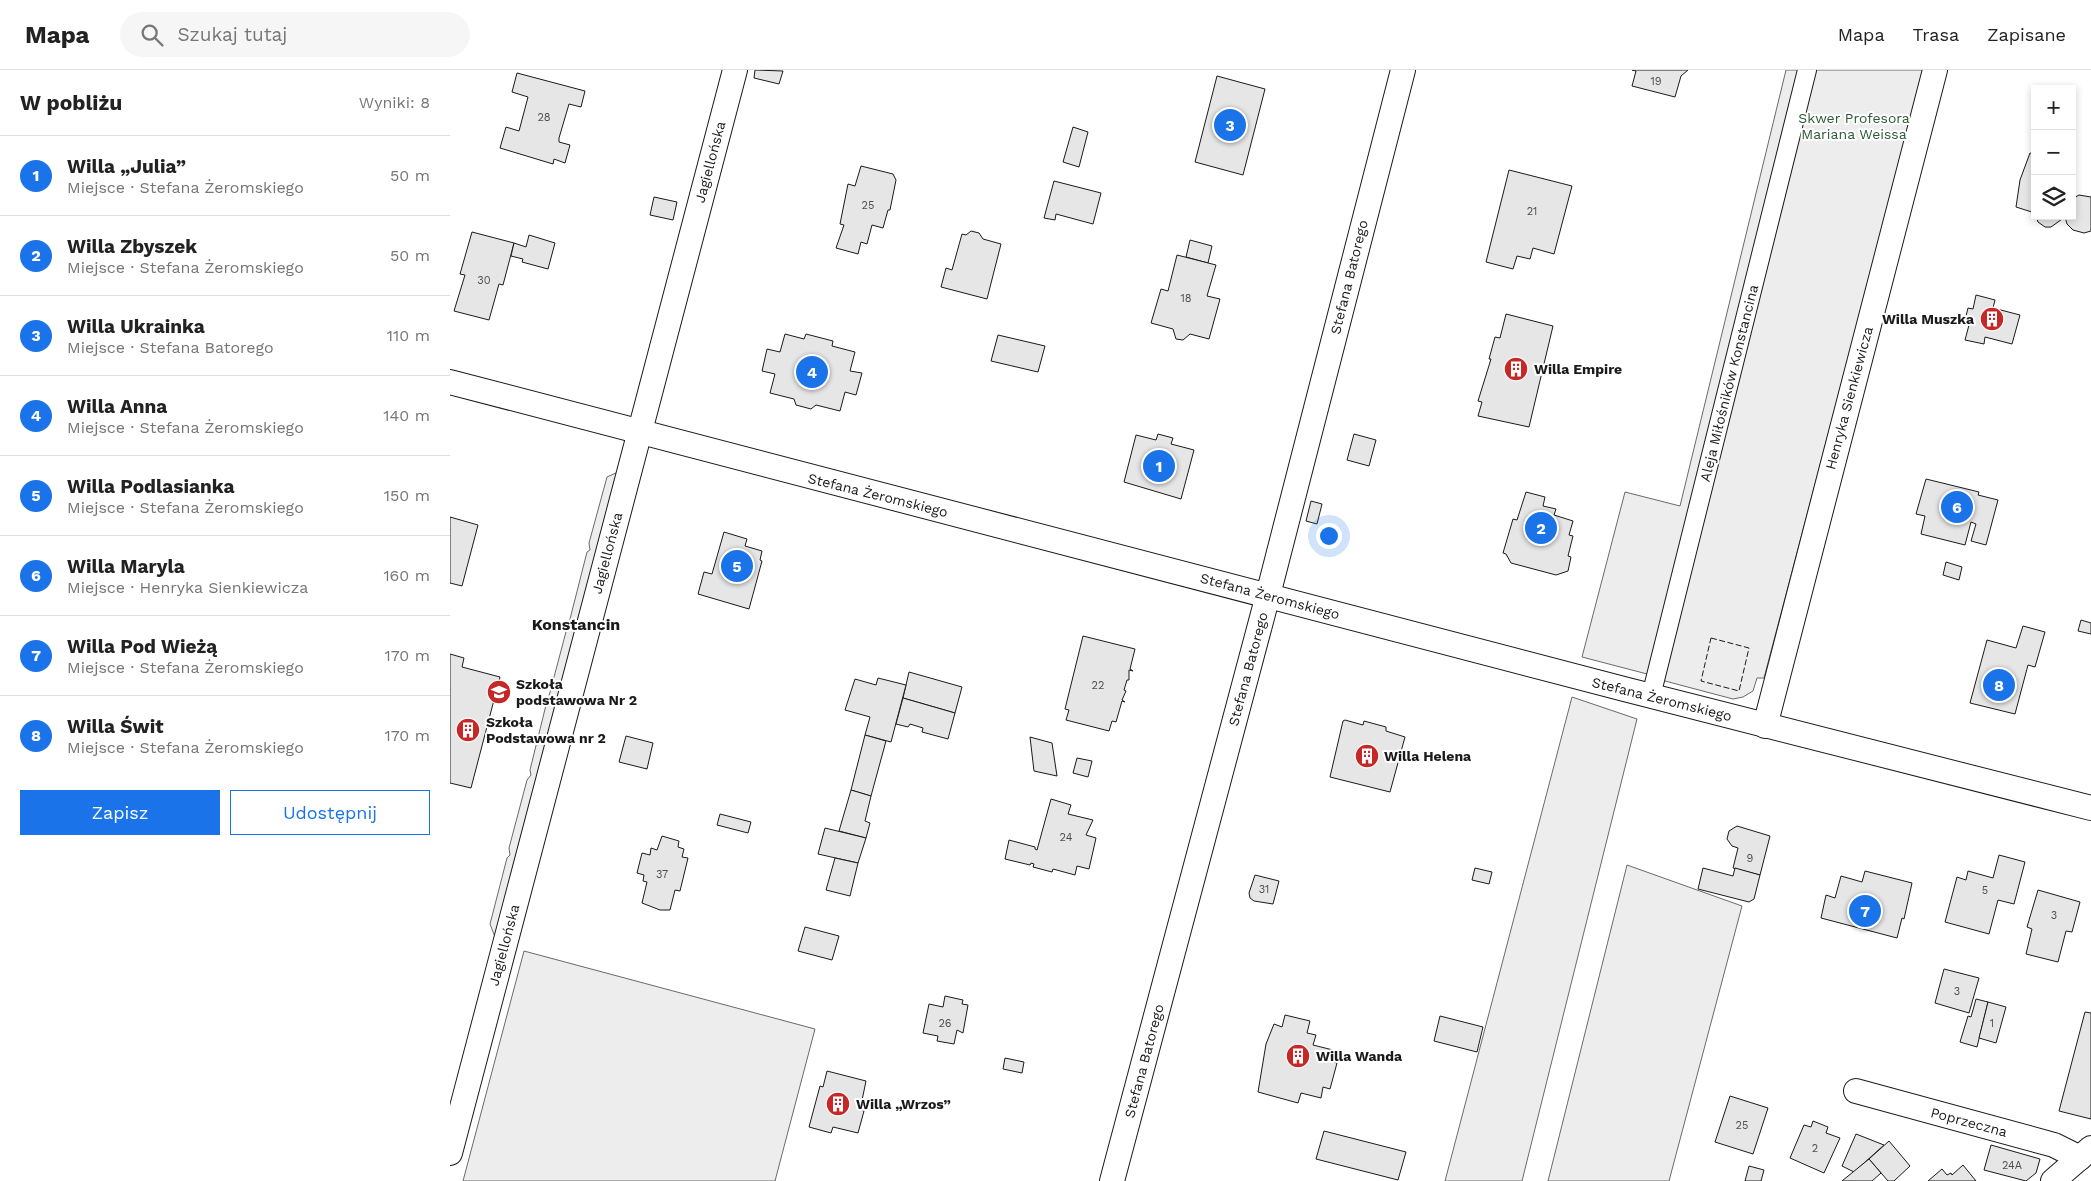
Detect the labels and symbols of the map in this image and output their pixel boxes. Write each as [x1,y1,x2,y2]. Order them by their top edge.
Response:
house number: 19 [1650,75,1662,88]
pin: 3 [1214,106,1246,144]
park label: Skwer Profesora Mariana Weissa [1798,110,1910,142]
house number: 28 [537,111,551,124]
street label: Jagiellońska [691,119,729,204]
house number: 25 [862,199,874,212]
house number: 21 [1527,205,1537,218]
street label: Stefana Batorego [1327,218,1371,336]
house number: 30 [477,274,491,287]
street label: Aleja Miłośników Konstancina [1697,283,1761,483]
house number: 18 [1180,292,1192,305]
building icon: Willa Muszka [1979,306,2005,332]
place label: Willa Muszka [1882,311,1975,327]
street label: Henryka Sienkiewicza [1822,325,1876,471]
pin: 4 [796,353,828,391]
building icon: Willa Empire [1503,356,1529,382]
place label: Willa Empire [1534,361,1622,377]
pin: 1 [1143,447,1175,485]
street label: Stefana Żeromskiego [806,470,950,520]
pin: 6 [1941,488,1973,526]
pin: 2 [1525,509,1557,547]
street label: Jagiellońska [588,510,626,595]
your location [1316,523,1342,549]
pin: 5 [721,547,753,585]
street label: Stefana Żeromskiego [1199,570,1341,622]
street label: Stefana Batorego [1225,610,1271,728]
district label: Konstancin [532,615,620,634]
pin: 8 [1983,666,2015,704]
street label: Stefana Żeromskiego [1590,674,1734,724]
place label: Szkoła podstawowa Nr 2 [516,676,637,708]
school or university icon: Szkoła podstawowa Nr 2 [486,679,512,705]
house number: 22 [1092,679,1104,692]
place label: Szkoła Podstawowa nr 2 [486,714,606,746]
building icon: Szkoła Podstawowa nr 2 [455,717,481,743]
building icon: Willa Helena [1354,743,1380,769]
place label: Willa Helena [1384,748,1472,764]
house number: 24 [1060,831,1073,844]
house number: 9 [1747,852,1754,865]
house number: 37 [656,868,668,881]
house number: 31 [1259,883,1269,896]
house number: 5 [1982,884,1988,897]
pin: 7 [1849,892,1881,930]
street label: Jagiellońska [485,902,523,987]
house number: 3 [2051,909,2057,922]
house number: 3 [1954,985,1960,998]
street label: Stefana Batorego [1121,1002,1167,1120]
house number: 26 [938,1017,952,1030]
house number: 1 [1990,1017,1994,1030]
building icon: Willa Wanda [1285,1043,1311,1069]
place label: Willa Wanda [1316,1048,1403,1064]
building icon: Willa „Wrzos” [825,1091,851,1117]
place label: Willa „Wrzos” [856,1096,951,1112]
street label: Poprzeczna [1929,1104,2009,1140]
house number: 25 [1736,1119,1748,1132]
house number: 2 [1812,1142,1818,1155]
house number: 24A [2002,1159,2022,1172]

